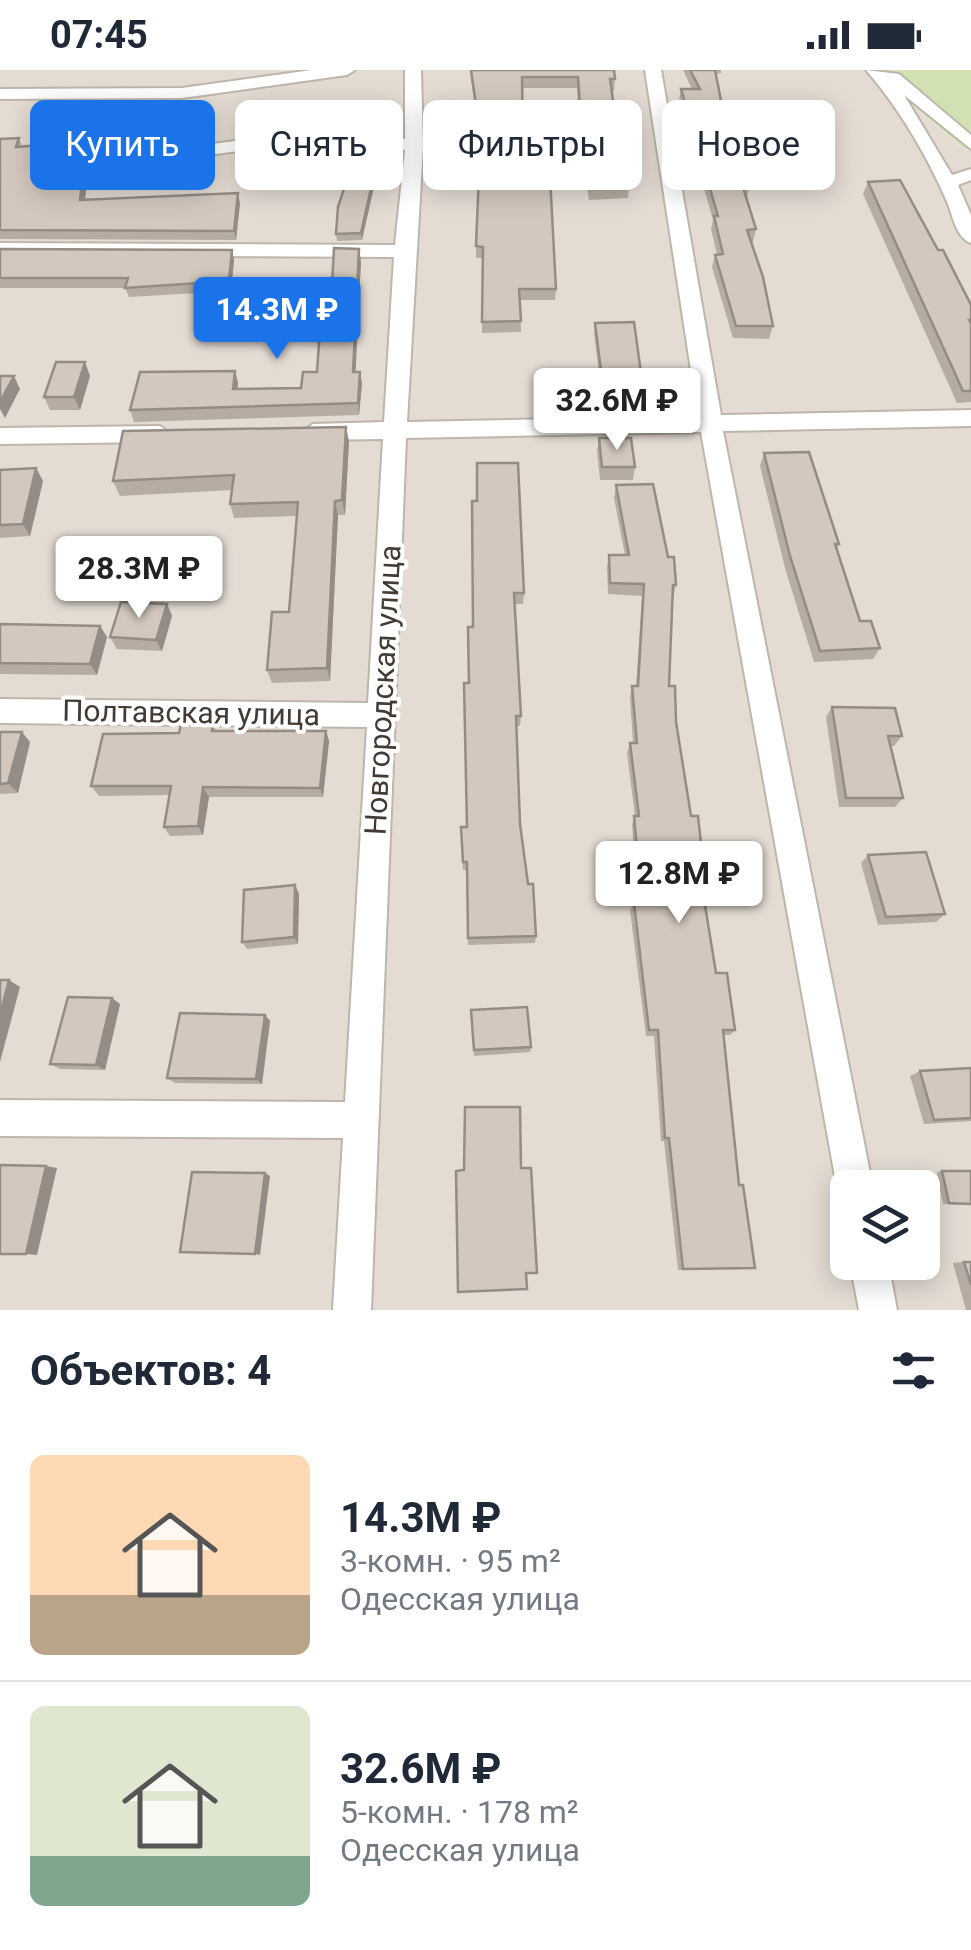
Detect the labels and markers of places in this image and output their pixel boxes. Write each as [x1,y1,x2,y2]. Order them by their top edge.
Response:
pin: 14.3M ₽ [185,277,369,362]
pin: 32.6M ₽ [525,368,709,453]
pin: 28.3M ₽ [47,536,231,621]
pin: 12.8M ₽ [587,841,771,926]

